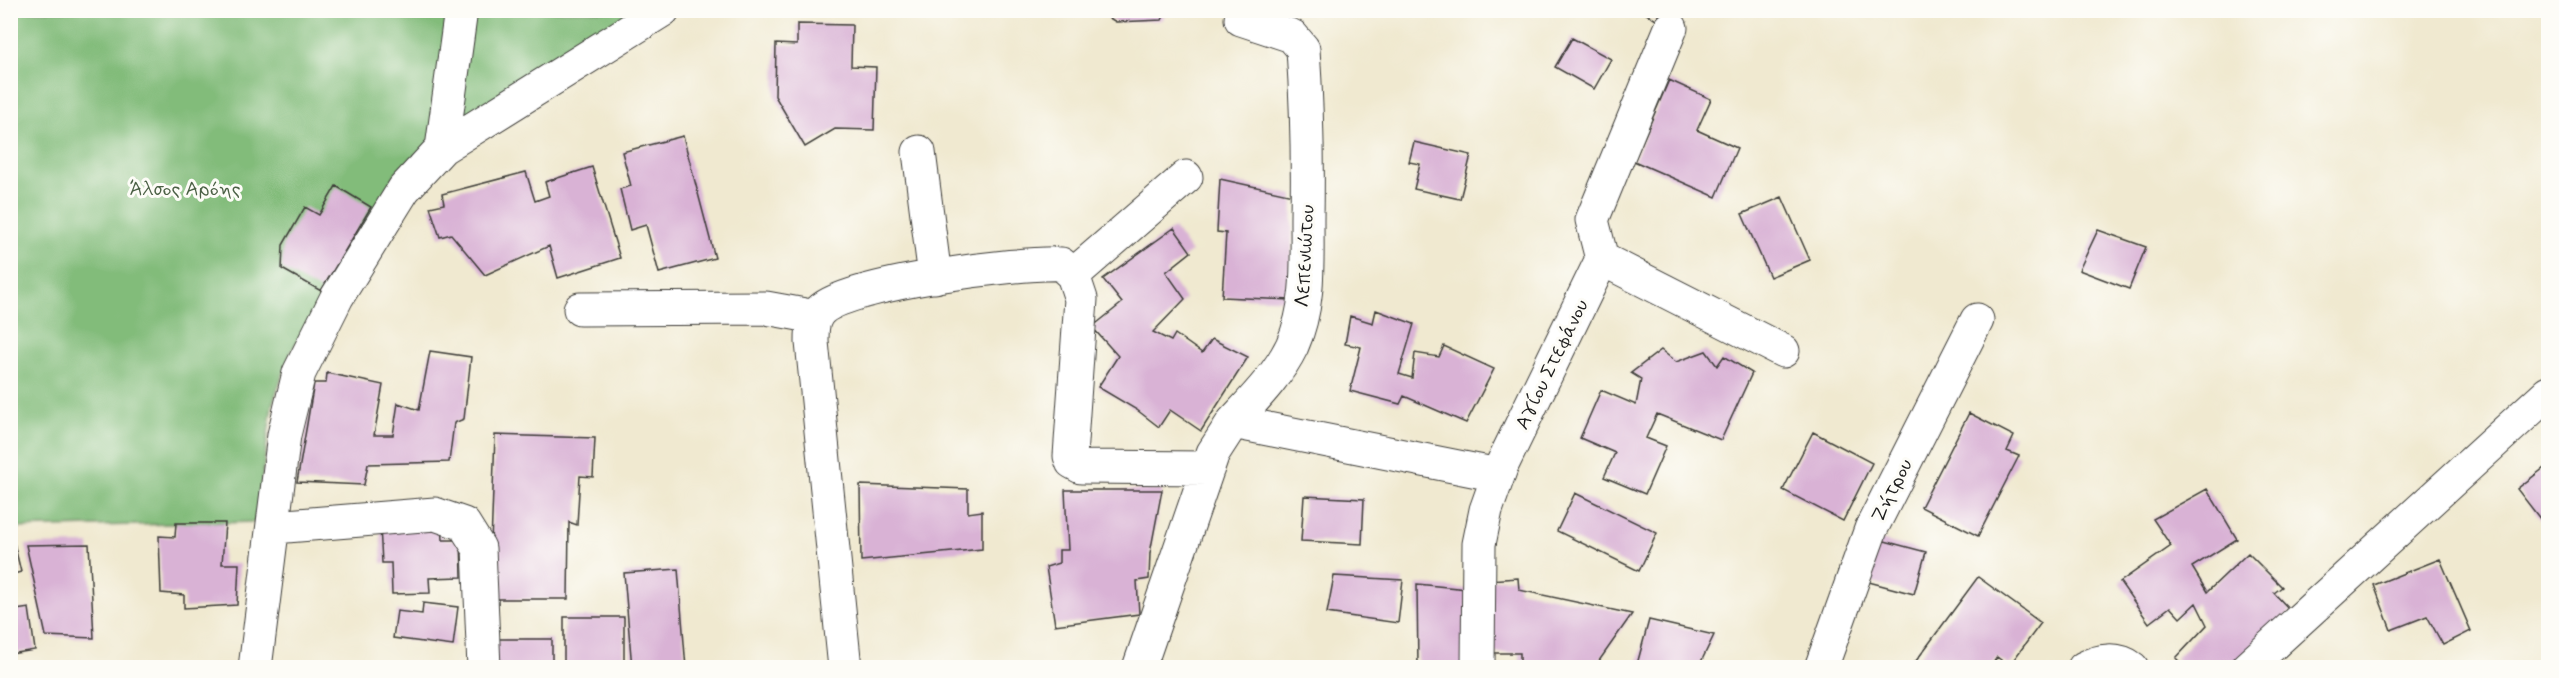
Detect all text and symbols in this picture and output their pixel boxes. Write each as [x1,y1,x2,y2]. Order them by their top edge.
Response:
park label: Άλσος Αρόης [130,176,241,203]
street label: Λεπενιώτου [1289,204,1322,308]
street label: Αγίου Στεφάνου [1509,295,1596,434]
street label: Ζήτρου [1865,454,1920,527]

